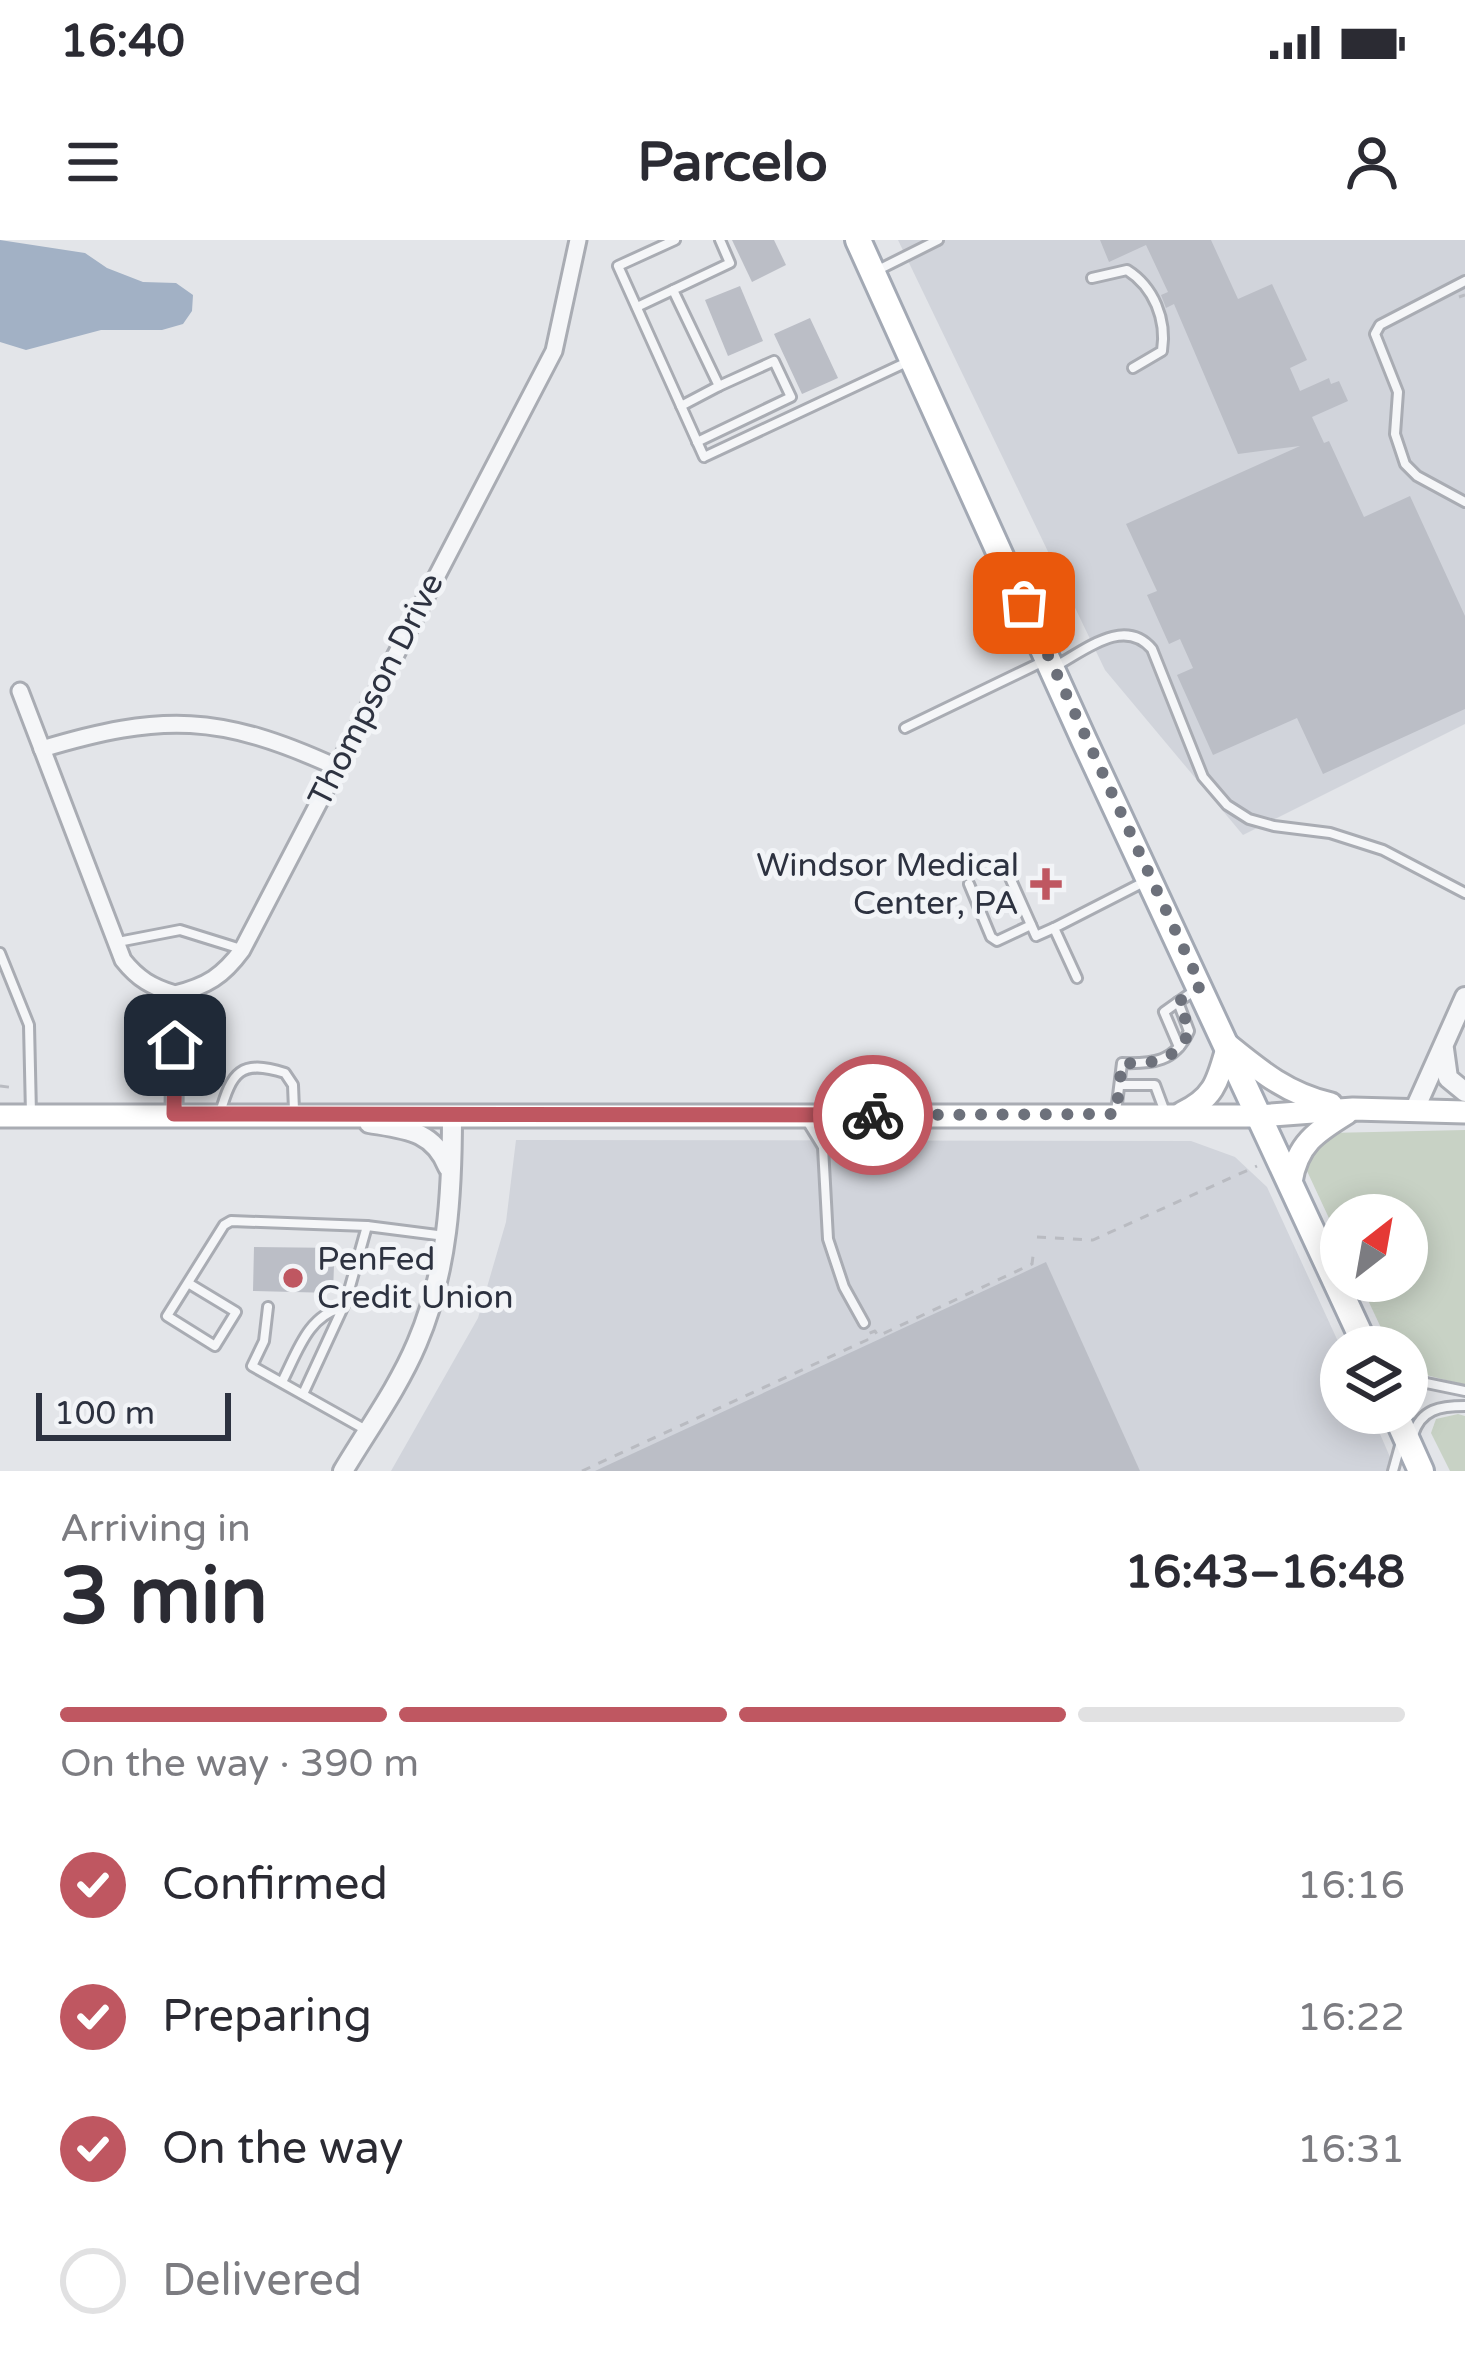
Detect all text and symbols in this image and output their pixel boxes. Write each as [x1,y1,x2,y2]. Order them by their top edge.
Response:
text: 16:40 [60,15,185,69]
icon: menu [60,129,126,195]
icon: person [1339,129,1405,195]
text: Parcelo [637,130,828,195]
pin [973,552,1075,654]
street label: Thompson Drive [300,567,452,813]
icon: bag [991,570,1057,636]
place label: Windsor Medical Center, PA [756,846,1019,923]
marker: Windsor Medical Center, PA [1030,868,1062,900]
pin [124,994,226,1096]
icon: home [142,1012,208,1078]
courier [813,1055,933,1175]
icon: bike [840,1082,906,1148]
north arrow [1320,1194,1428,1302]
map controls [1320,1194,1428,1434]
place label: PenFed Credit Union [317,1240,514,1317]
marker: PenFed Credit Union [280,1265,306,1291]
button: layers [1320,1326,1428,1434]
scale bar [36,1387,231,1440]
text: 100 m [54,1394,155,1433]
text: Arriving in [60,1505,251,1552]
text: 16:43–16:48 [1125,1546,1405,1600]
text: 3 min [60,1550,268,1644]
text: On the way · 390 m [60,1740,419,1787]
icon: check [60,1852,126,1918]
text: Confirmed [162,1858,388,1912]
text: 16:16 [1297,1862,1405,1909]
icon: check [60,1984,126,2050]
text: Preparing [162,1990,372,2044]
text: 16:22 [1297,1994,1405,2041]
icon: check [60,2116,126,2182]
text: On the way [162,2122,403,2176]
text: 16:31 [1297,2126,1405,2173]
text: Delivered [162,2254,362,2308]

